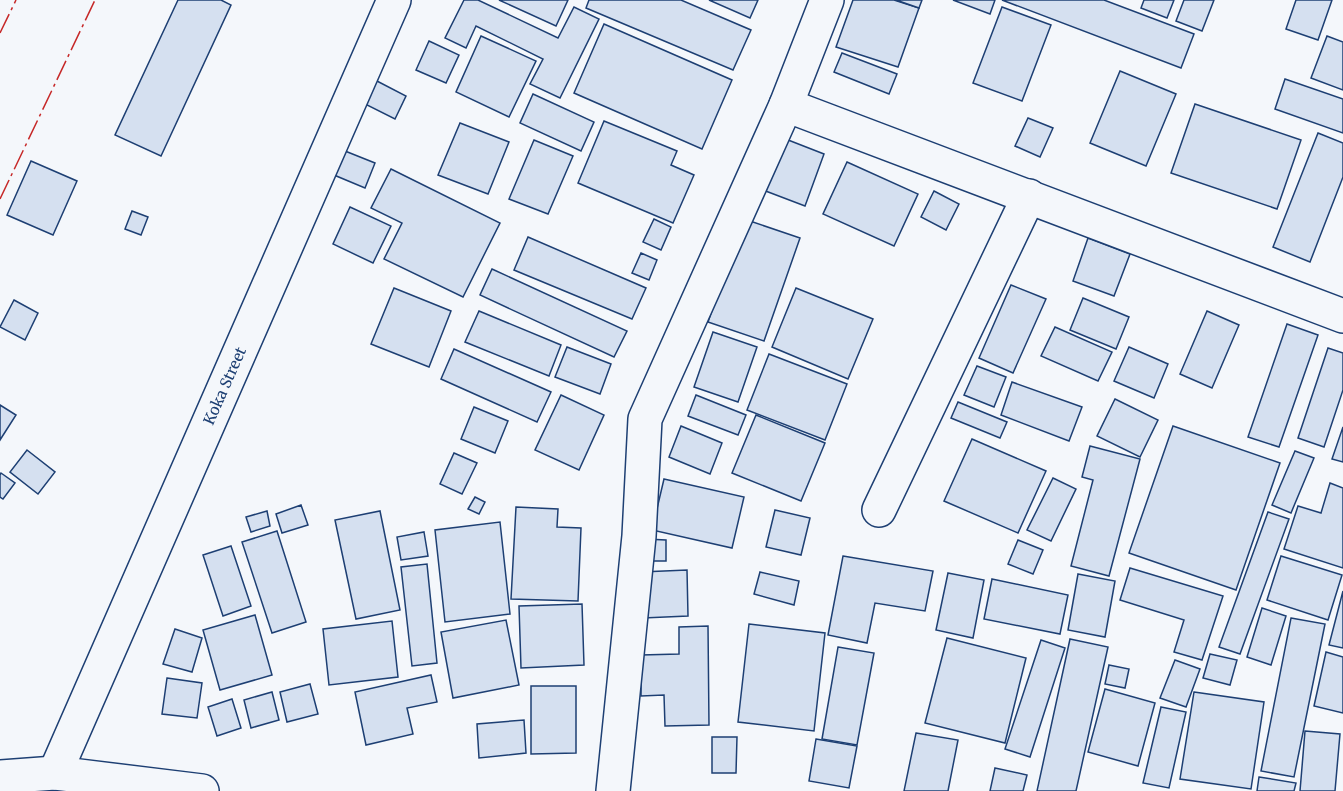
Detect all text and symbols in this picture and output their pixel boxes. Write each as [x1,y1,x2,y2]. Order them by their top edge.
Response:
street label: Koka Street [199,344,250,428]

